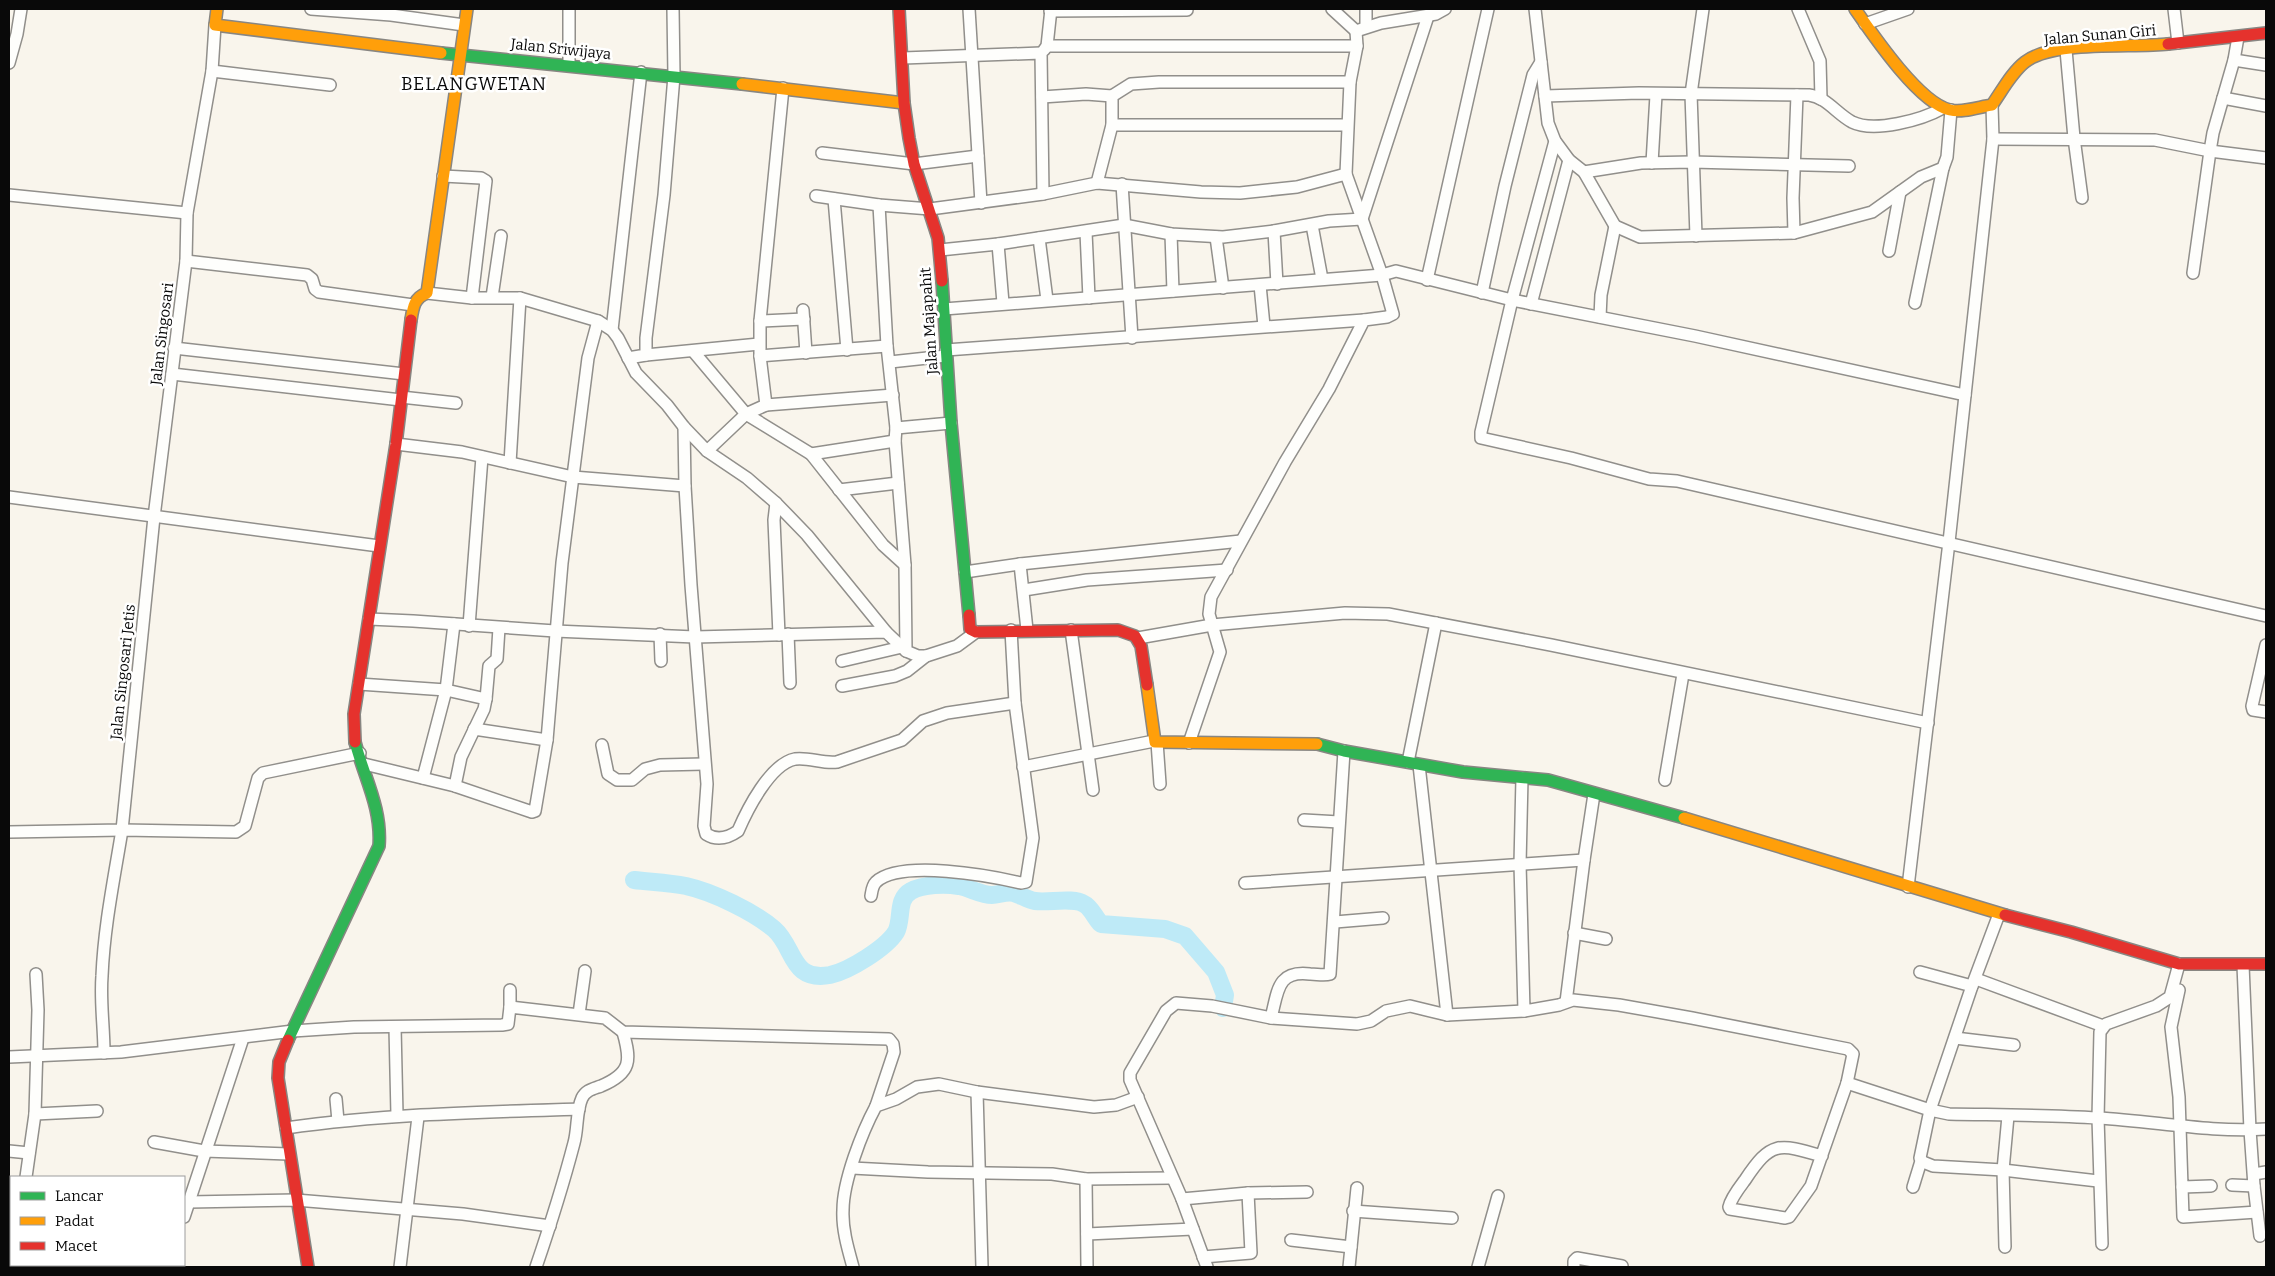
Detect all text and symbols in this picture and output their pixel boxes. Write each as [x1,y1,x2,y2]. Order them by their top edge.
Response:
street label: Jalan Sunan Giri [2042,21,2157,49]
street label: Jalan Sriwijaya [509,35,612,63]
district label: BELANGWETAN [401,73,547,95]
street label: Jalan Majapahit [916,266,942,376]
street label: Jalan Singosari [147,281,177,387]
street label: Jalan Singosari Jetis [107,603,139,742]
legend [10,1176,185,1266]
text: Lancar [55,1187,103,1205]
text: Padat [55,1212,95,1230]
text: Macet [55,1237,98,1255]

